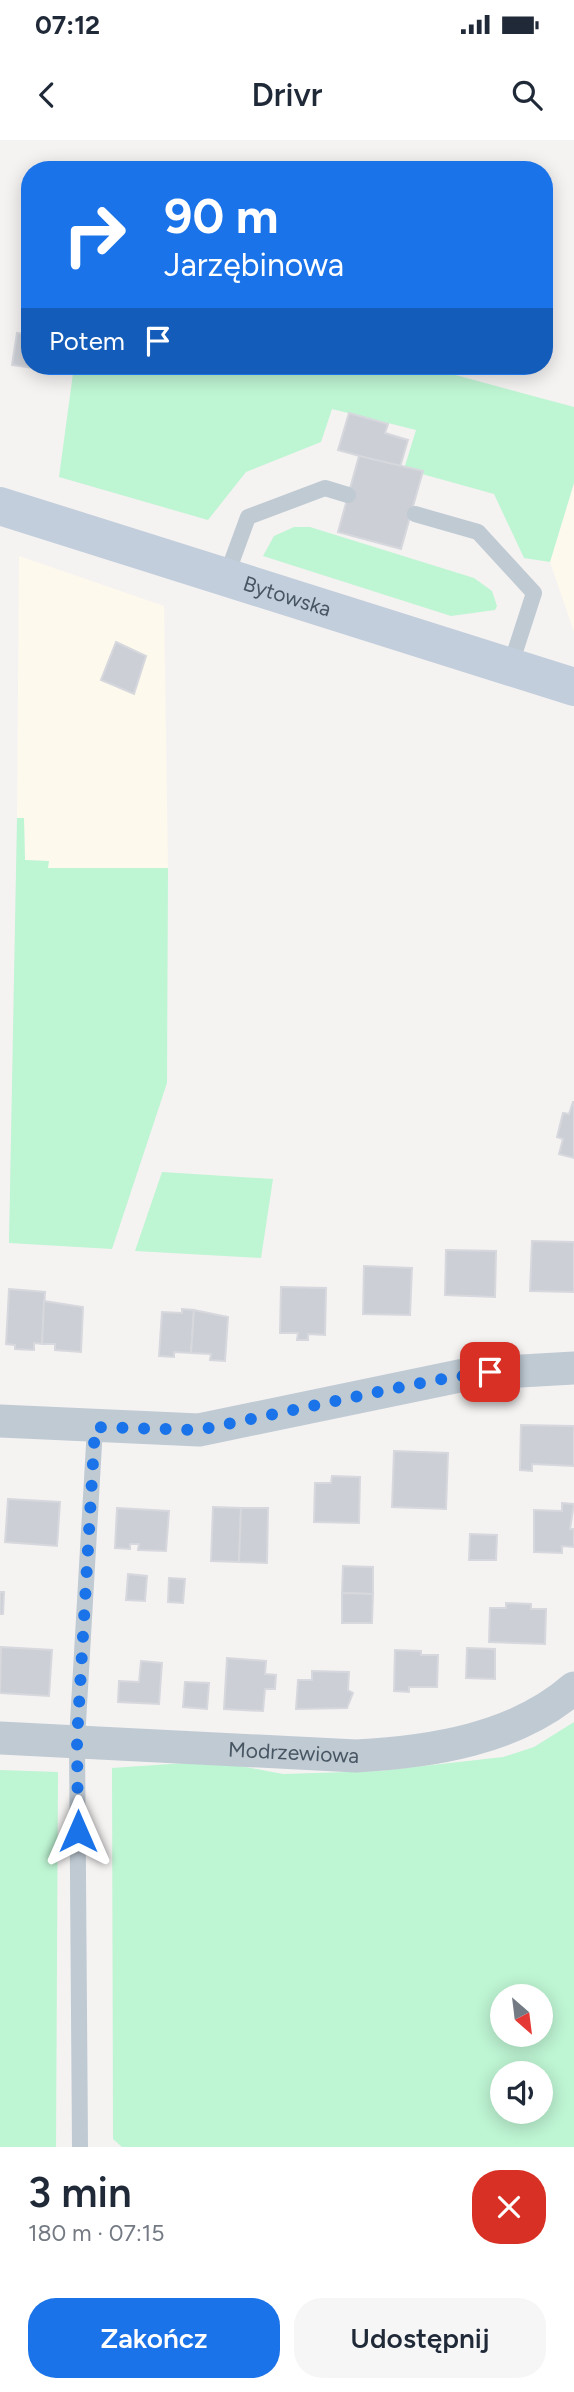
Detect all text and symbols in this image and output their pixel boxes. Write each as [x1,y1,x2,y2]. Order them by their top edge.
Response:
text: 07:12 [35,9,100,41]
icon: back [28,76,66,114]
text: Drivr [252,76,322,114]
icon: search [508,76,546,114]
text: 90 m [164,186,279,245]
icon: right [49,189,140,280]
text: Jarzębinowa [164,246,344,284]
icon: arrive [139,322,177,360]
text: Potem [49,325,125,357]
street label: Bytowska [240,570,334,622]
pin [460,1342,520,1402]
icon: arrive [471,1353,509,1391]
street label: Modrzewiowa [228,1737,360,1768]
position arrow [41,1794,115,1868]
north arrow [490,1984,553,2048]
map controls [490,1984,553,2124]
button: sound [490,2061,553,2124]
text: 3 min [28,2167,132,2218]
button: close [472,2170,546,2244]
text: 180 m · 07:15 [28,2219,164,2247]
button: Zakończ [28,2298,280,2378]
button: Udostępnij [294,2298,546,2378]

